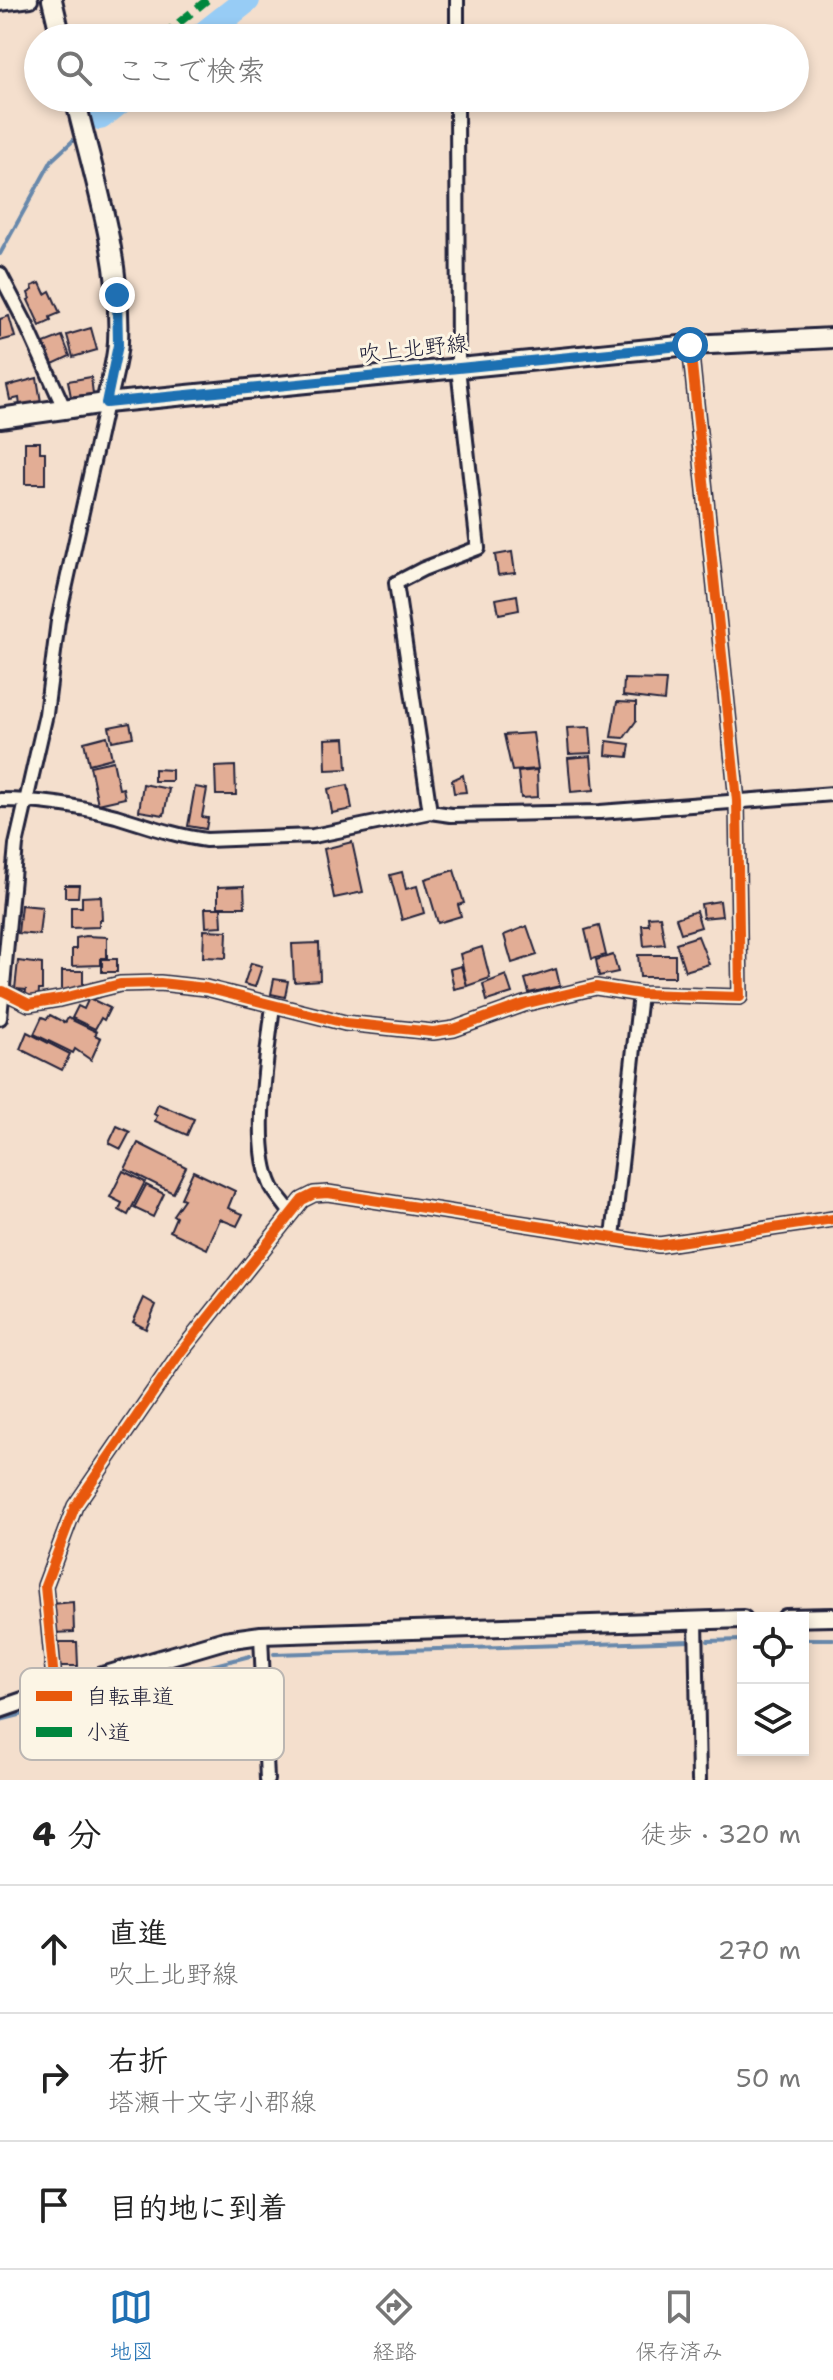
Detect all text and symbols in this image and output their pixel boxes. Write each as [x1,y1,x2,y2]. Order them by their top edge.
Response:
search box [24,24,809,112]
icon: search [52,46,96,90]
text: ここで検索 [116,50,266,91]
route end [99,277,135,313]
route start [672,327,708,363]
street label: 吹上北野線 [357,328,469,369]
map controls [737,1612,809,1756]
button: locate [737,1612,809,1684]
legend [20,1668,284,1760]
text: 自転車道 [86,1682,174,1711]
button: layers [737,1684,809,1756]
text: 小道 [86,1718,130,1747]
text: 4 分 [32,1811,102,1857]
text: 徒歩 · 320 m [641,1816,801,1851]
text: 直進 [108,1912,168,1953]
icon: ahead [32,1927,76,1971]
text: 270 m [718,1932,801,1967]
text: 吹上北野線 [108,1956,238,1991]
text: 右折 [108,2040,168,2081]
icon: right [32,2055,76,2099]
text: 50 m [736,2060,801,2095]
text: 塔瀬十文字小郡線 [108,2084,316,2119]
icon: arrive [32,2183,76,2227]
text: 目的地に到着 [108,2187,288,2228]
tab: 地図 [109,2285,154,2366]
tab: 経路 [372,2285,417,2366]
tab: 保存済み [635,2285,724,2366]

